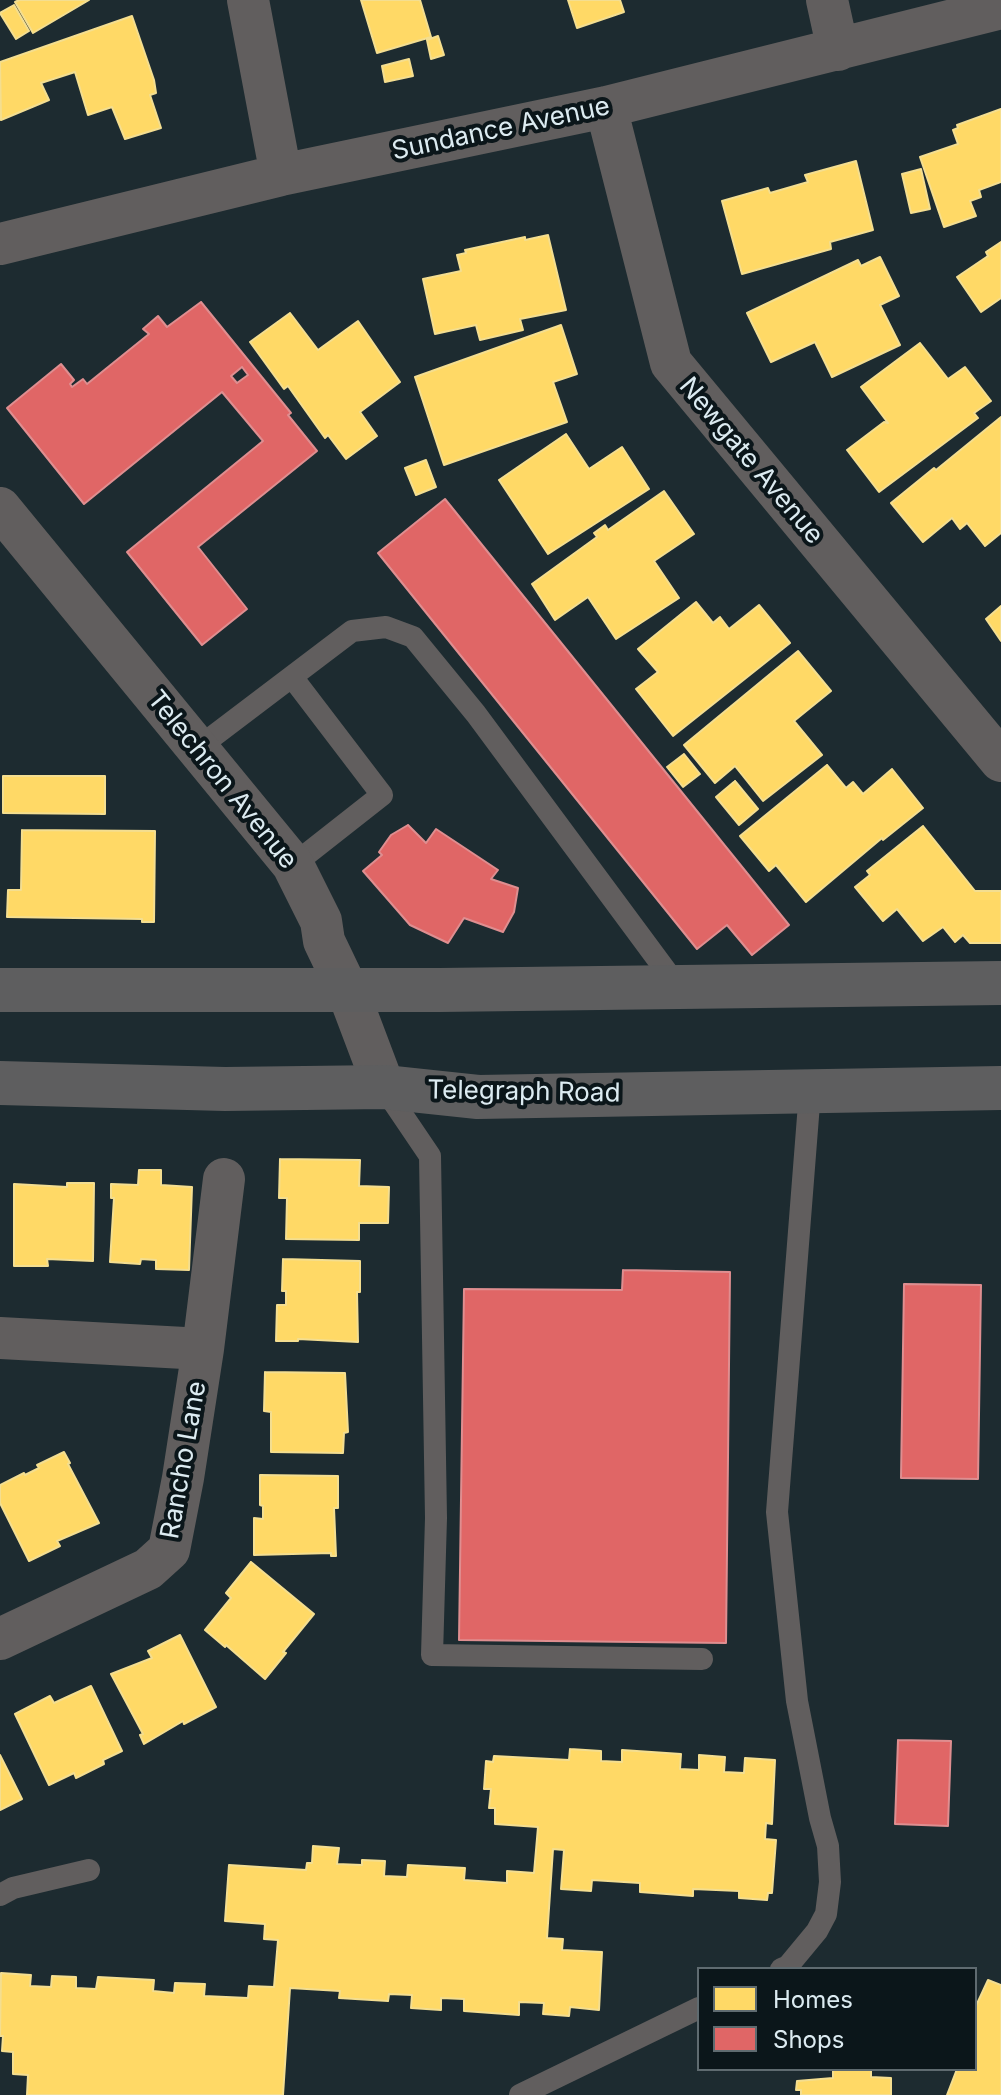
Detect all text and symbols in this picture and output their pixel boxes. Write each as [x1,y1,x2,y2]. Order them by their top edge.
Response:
street label: Sundance Avenue [389,91,613,167]
street label: Newgate Avenue [672,371,830,551]
street label: Telechron Avenue [140,684,304,876]
street label: Telegraph Road [427,1075,621,1109]
street label: Rancho Lane [155,1379,213,1541]
legend [697,1967,977,2071]
text: Homes [773,1985,853,2014]
text: Shops [773,2025,844,2054]

